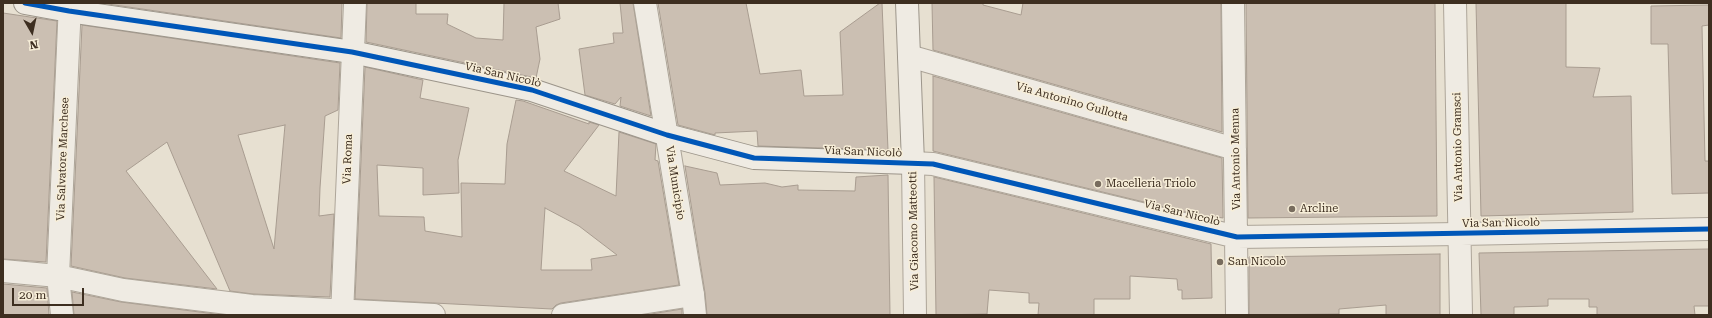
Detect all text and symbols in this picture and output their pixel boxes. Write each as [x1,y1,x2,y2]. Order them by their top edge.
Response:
north arrow [12,12,52,52]
text: N [29,37,39,51]
street label: Via San Nicolò [463,60,543,90]
street label: Via Antonino Gullotta [1014,80,1130,124]
street label: Via Antonio Gramsci [1450,92,1466,202]
street label: Via Salvatore Marchese [54,97,72,221]
street label: Via Antonio Menna [1229,108,1243,210]
street label: Via Roma [341,134,355,184]
street label: Via San Nicolò [824,144,902,160]
street label: Via Municipio [663,145,687,221]
street label: Via Giacomo Matteotti [906,171,922,291]
place label: Macelleria Triolo [1106,177,1196,191]
marker: Macelleria Triolo [1093,179,1103,189]
street label: Via San Nicolò [1143,197,1221,229]
place label: Arcline [1300,202,1338,216]
marker: Arcline [1287,204,1297,214]
street label: Via San Nicolò [1462,216,1540,230]
place label: San Nicolò [1228,255,1286,269]
marker: San Nicolò [1215,257,1225,267]
scale bar [14,280,86,306]
text: 20 m [19,288,46,302]

